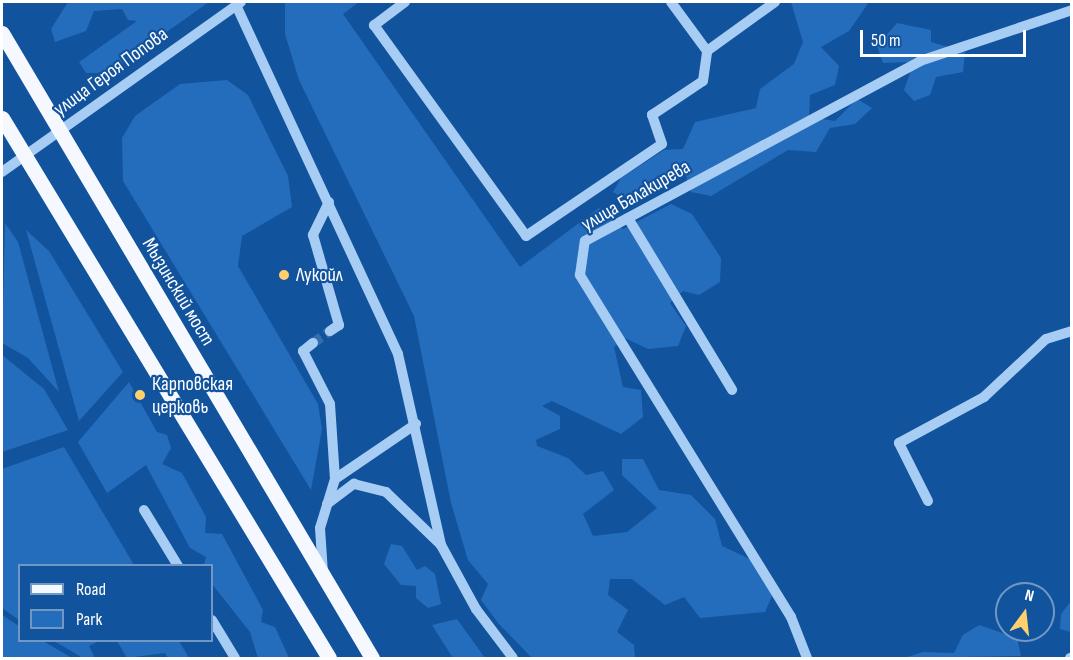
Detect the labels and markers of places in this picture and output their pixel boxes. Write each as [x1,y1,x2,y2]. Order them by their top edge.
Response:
place label: Лукойл [296,263,343,287]
marker: Лукойл [277,268,291,282]
place label: Карповская церковь [152,372,233,419]
marker: Карповская церковь [133,388,147,402]

